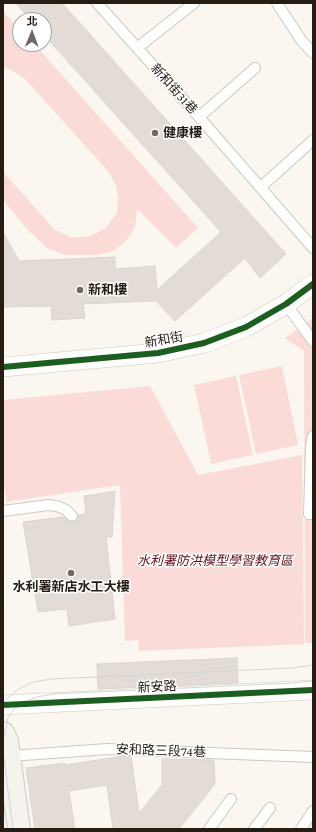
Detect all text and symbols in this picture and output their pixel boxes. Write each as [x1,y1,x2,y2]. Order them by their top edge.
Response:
north arrow [12,12,52,52]
text: 北 [27,15,38,27]
street label: 新和街31巷 [147,61,201,117]
place label: 健康樓 [163,125,202,141]
marker: 健康樓 [150,128,160,138]
place label: 新和樓 [88,282,127,298]
marker: 新和樓 [75,285,85,295]
street label: 新和街 [143,329,185,351]
park label: 水利署防洪模型學習教育區 [137,553,293,569]
marker: 水利署新店水工大樓 [66,568,76,578]
place label: 水利署新店水工大樓 [13,579,129,595]
street label: 新安路 [137,678,177,696]
street label: 安和路三段74巷 [116,742,206,760]

